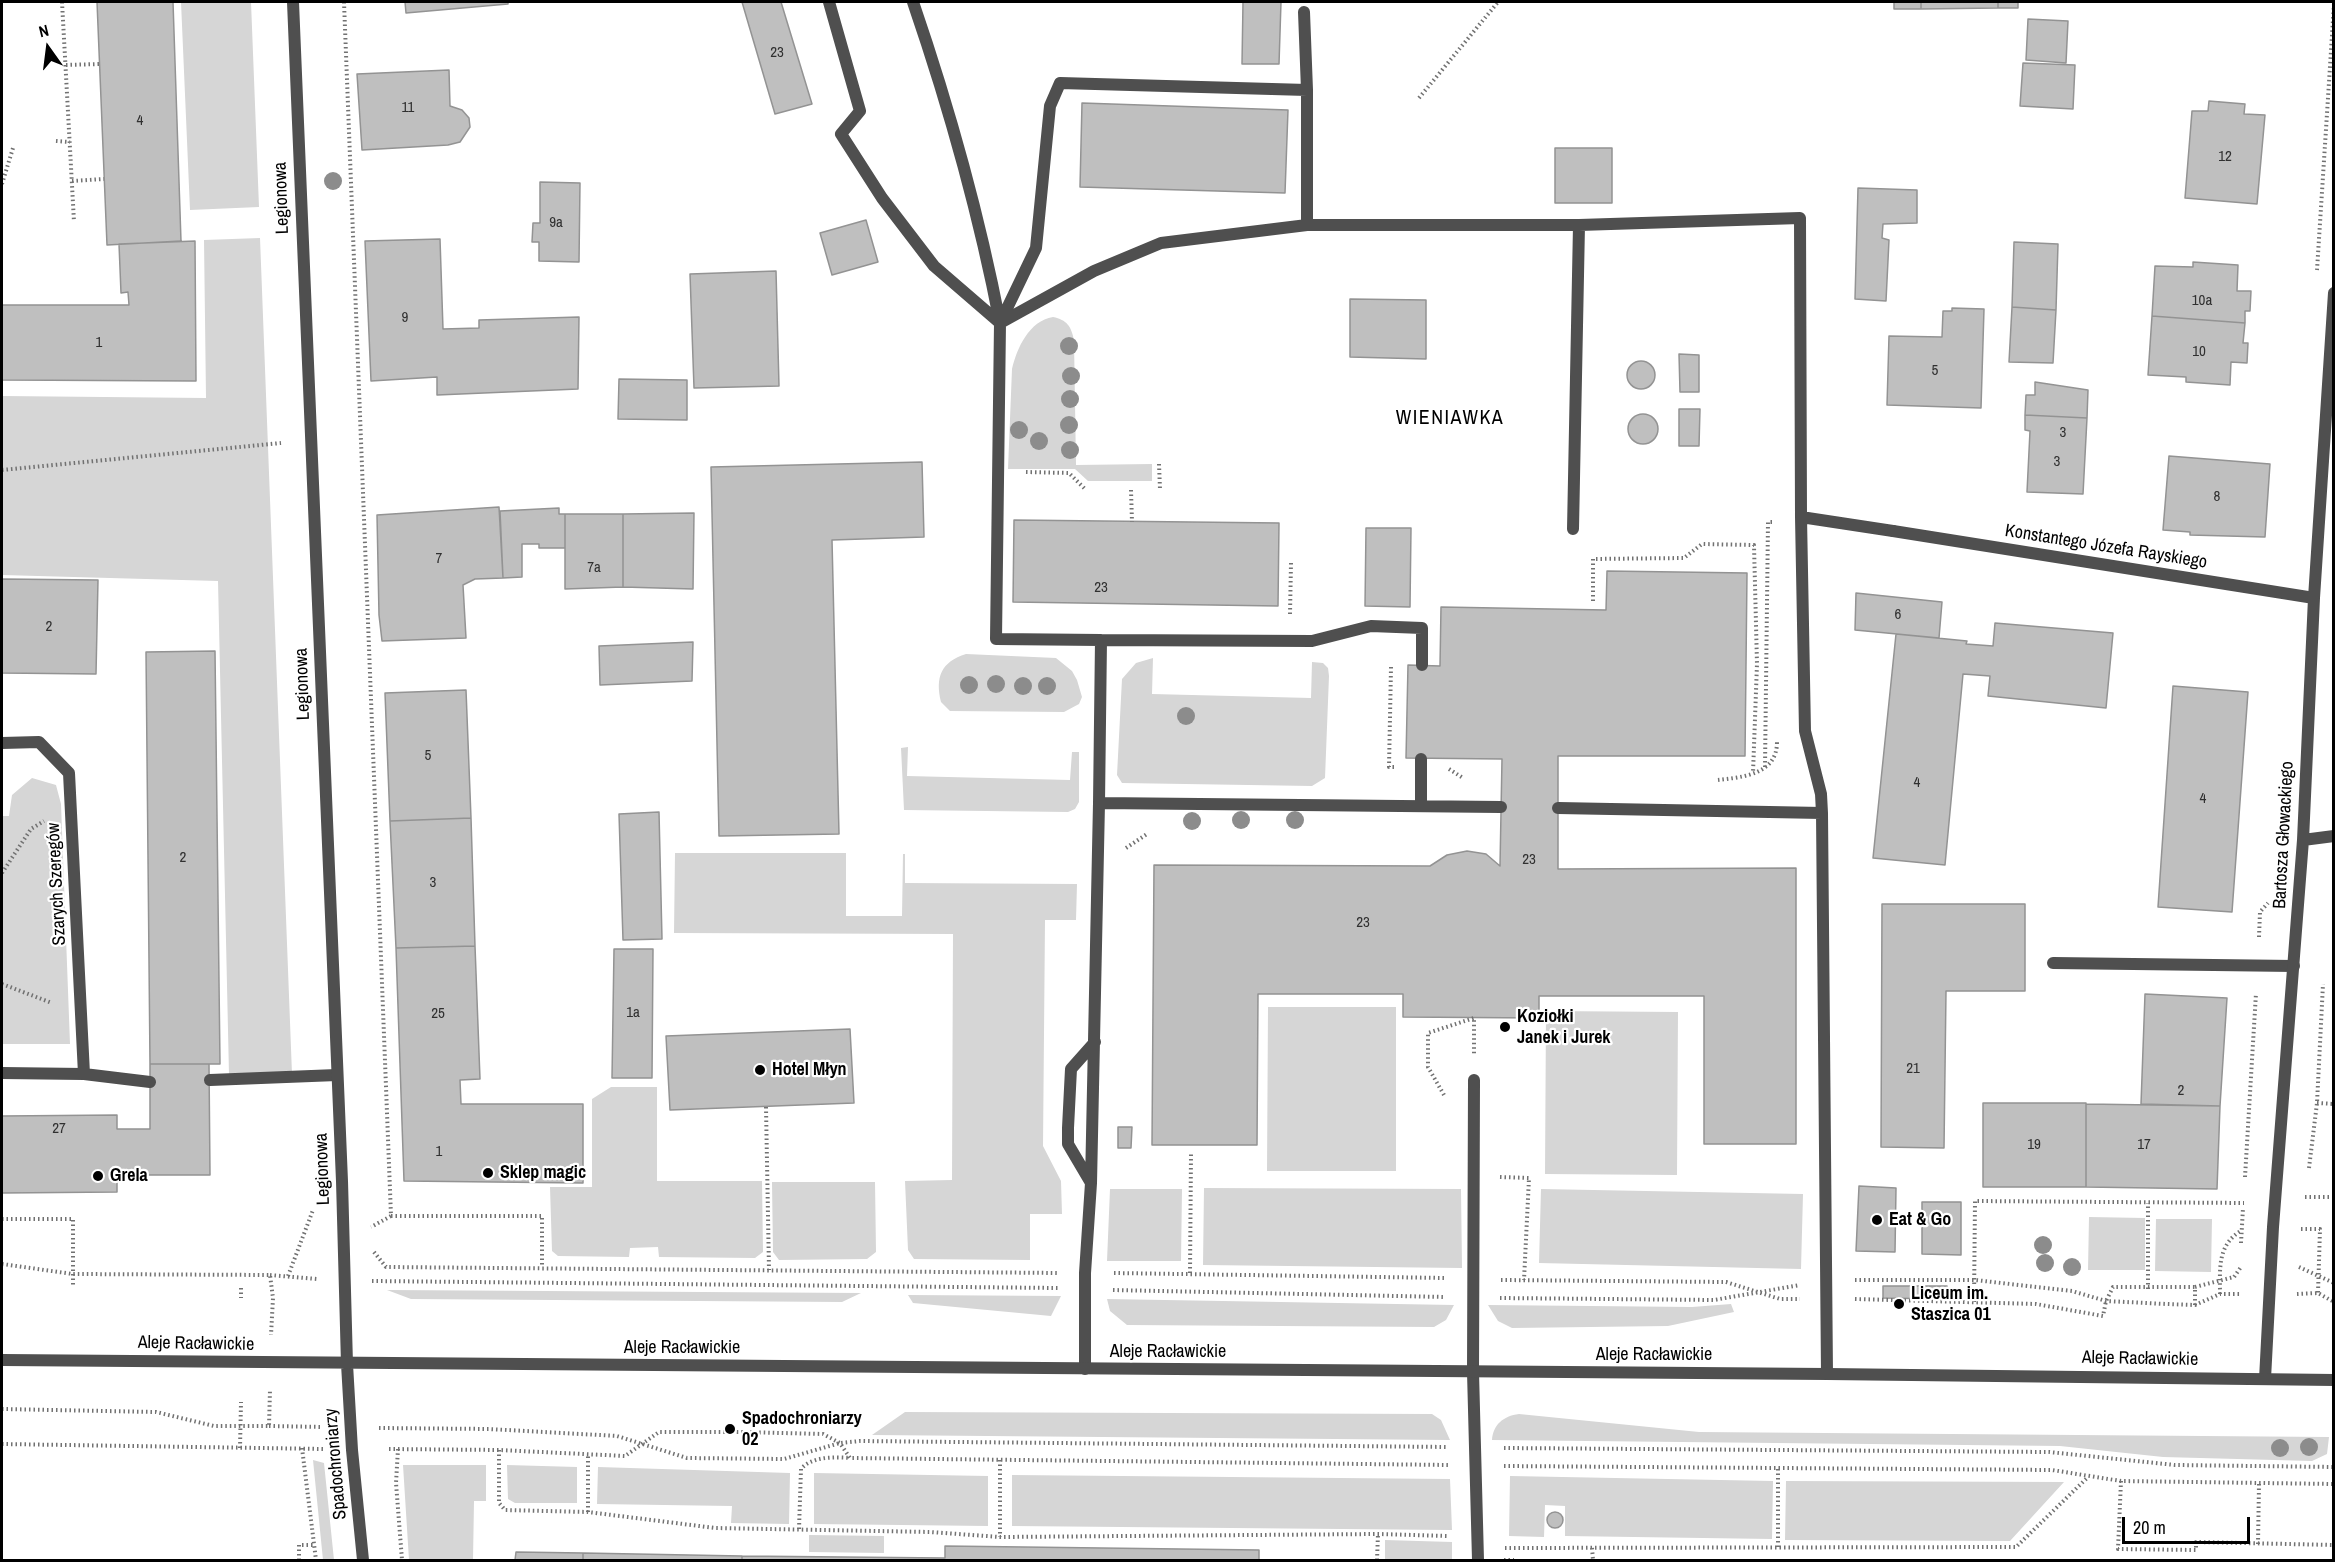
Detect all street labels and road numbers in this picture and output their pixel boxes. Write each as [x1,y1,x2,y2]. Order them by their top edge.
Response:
street label: Legionowa [270,162,294,234]
street label: Konstantego Józefa Rayskiego [2003,520,2209,574]
street label: Legionowa [291,648,315,720]
street label: Bartosza Głowackiego [2269,761,2299,909]
street label: Szarych Szeregów [43,822,71,946]
street label: Legionowa [311,1133,335,1205]
street label: Aleje Racławickie [138,1332,254,1356]
street label: Aleje Racławickie [624,1337,740,1359]
street label: Aleje Racławickie [1110,1341,1226,1363]
street label: Aleje Racławickie [1596,1344,1712,1366]
street label: Aleje Racławickie [2082,1347,2198,1371]
street label: Spadochroniarzy [320,1407,352,1521]

